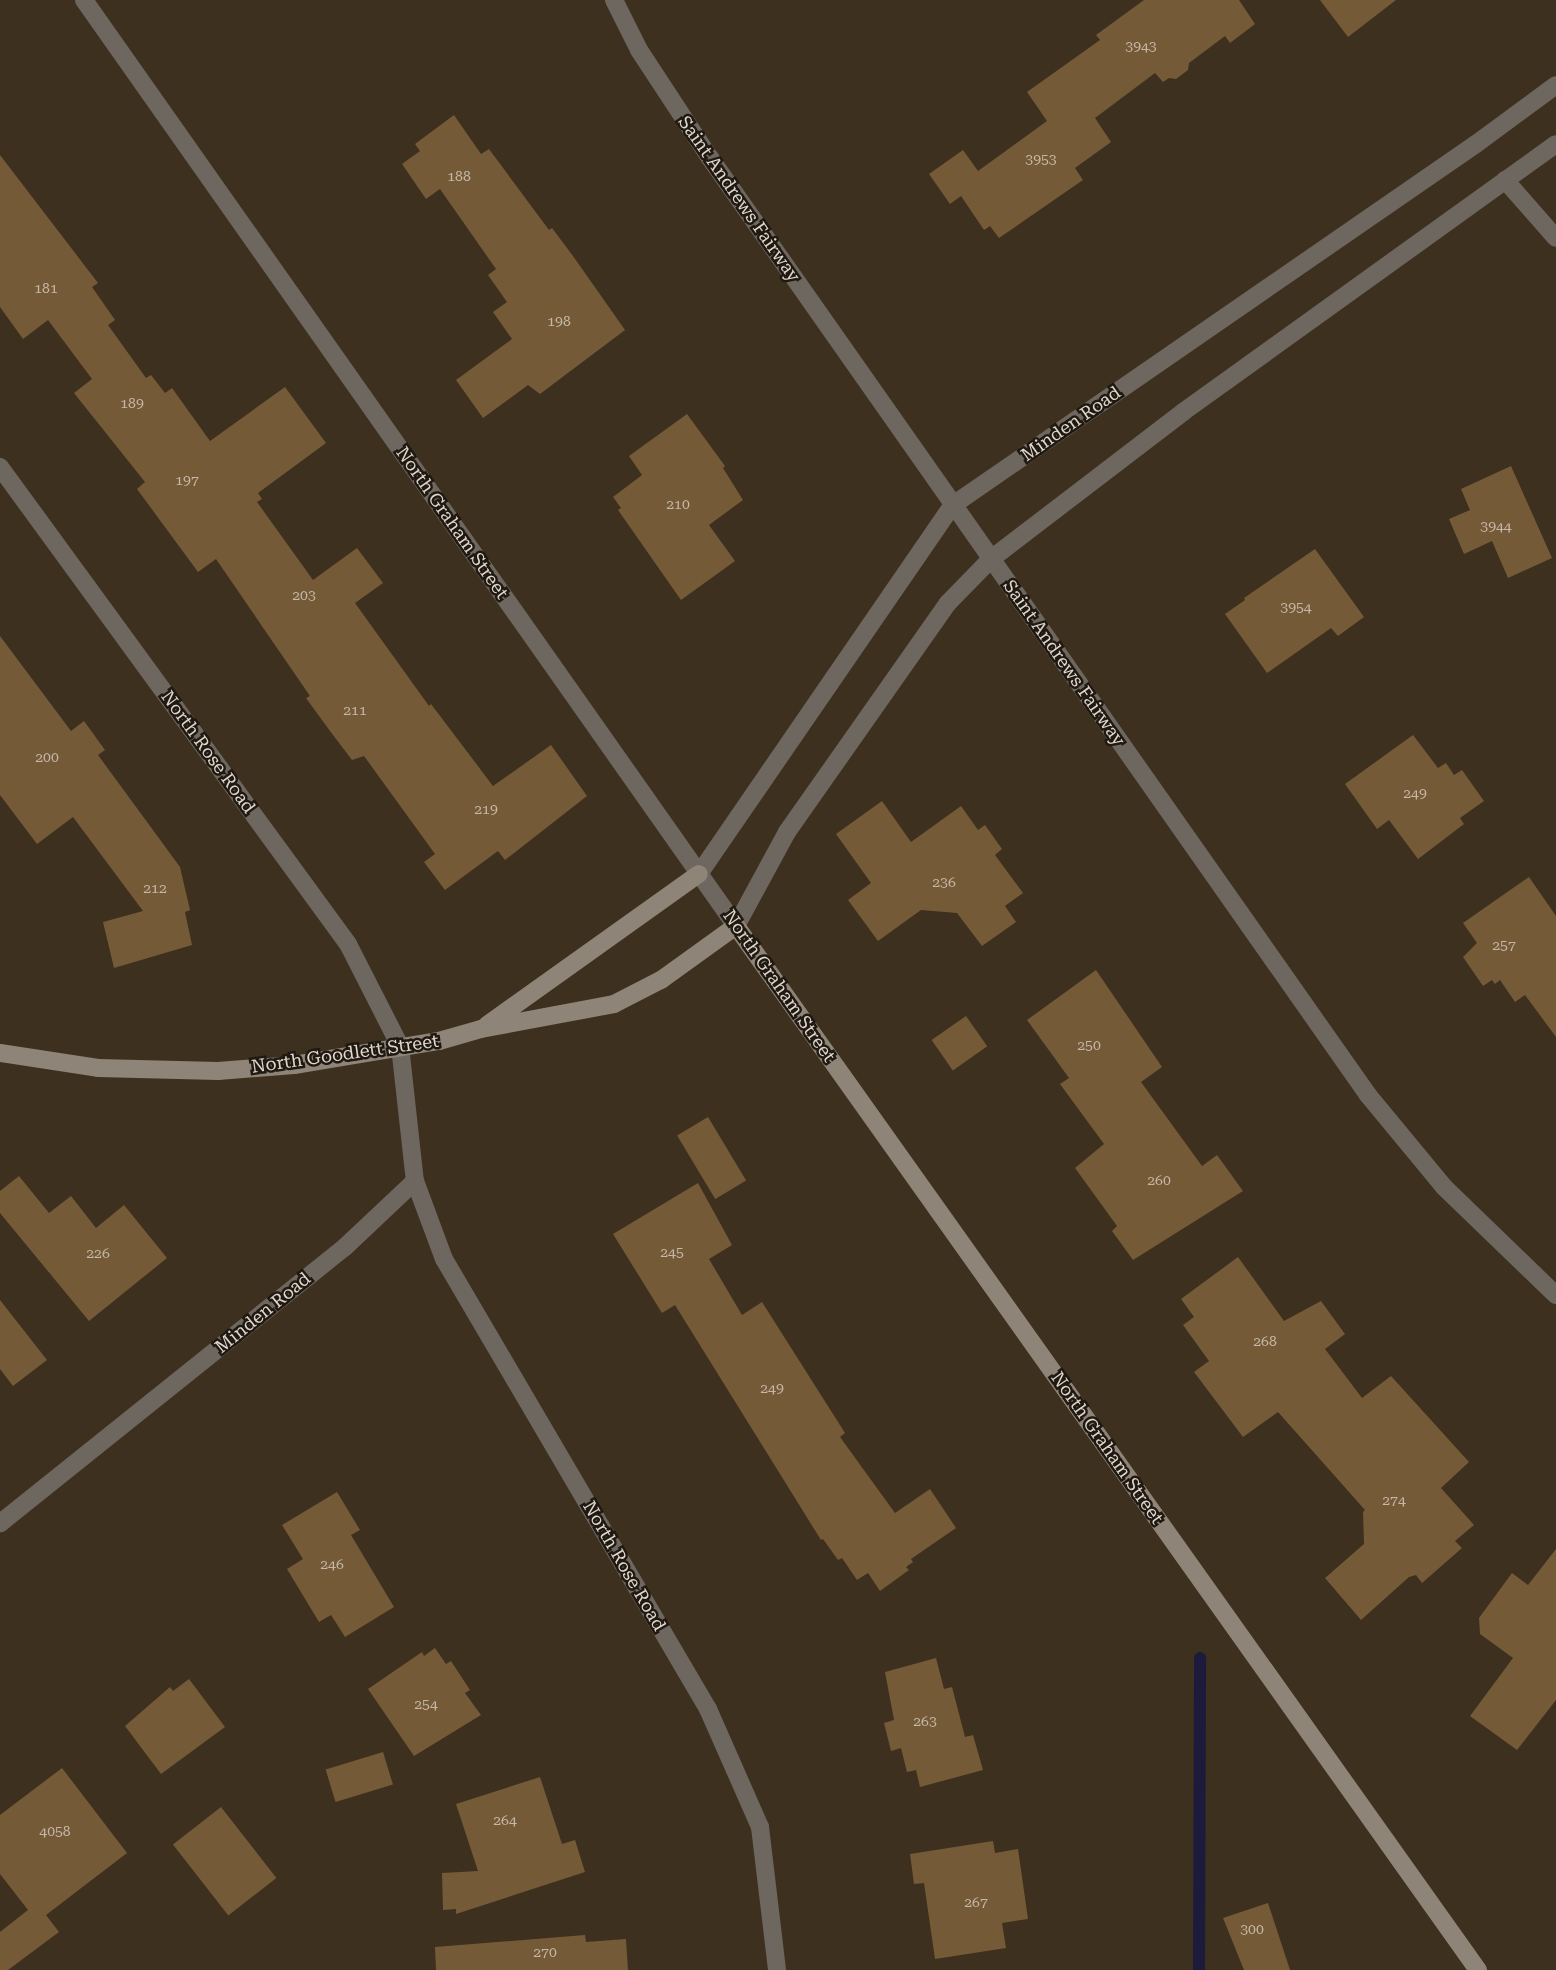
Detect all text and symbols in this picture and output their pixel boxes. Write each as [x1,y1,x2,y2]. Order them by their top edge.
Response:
house number: 3943 [1125,38,1157,54]
street label: Saint Andrews Fairway [673,112,805,286]
house number: 3953 [1025,151,1057,167]
house number: 188 [447,168,471,184]
house number: 181 [34,280,58,296]
house number: 198 [547,313,571,329]
street label: Minden Road [1017,382,1125,466]
house number: 189 [120,395,144,411]
street label: North Graham Street [391,443,513,603]
house number: 197 [175,472,199,488]
house number: 210 [666,496,690,512]
house number: 3944 [1480,518,1512,534]
street label: Saint Andrews Fairway [998,576,1130,750]
house number: 203 [292,587,316,603]
house number: 3954 [1280,599,1312,615]
street label: North Rose Road [156,686,260,818]
house number: 211 [343,702,367,718]
house number: 200 [35,749,59,765]
house number: 249 [1403,785,1427,801]
house number: 219 [474,801,498,817]
house number: 236 [932,874,956,890]
house number: 212 [143,880,167,896]
street label: North Graham Street [718,906,840,1066]
house number: 257 [1492,937,1516,953]
street label: North Goodlett Street [250,1030,440,1078]
house number: 250 [1077,1037,1101,1053]
house number: 260 [1147,1172,1171,1188]
house number: 245 [660,1244,684,1260]
house number: 226 [86,1245,110,1261]
street label: Minden Road [211,1268,315,1358]
house number: 268 [1253,1333,1277,1349]
street label: North Graham Street [1046,1368,1168,1528]
house number: 249 [760,1380,784,1396]
house number: 274 [1382,1492,1406,1508]
street label: North Rose Road [578,1497,670,1635]
house number: 246 [320,1556,344,1572]
house number: 254 [414,1696,438,1712]
house number: 263 [913,1713,937,1729]
house number: 264 [493,1812,517,1828]
house number: 4058 [39,1823,71,1839]
house number: 267 [964,1894,988,1910]
house number: 300 [1240,1921,1264,1937]
house number: 270 [533,1944,557,1960]

